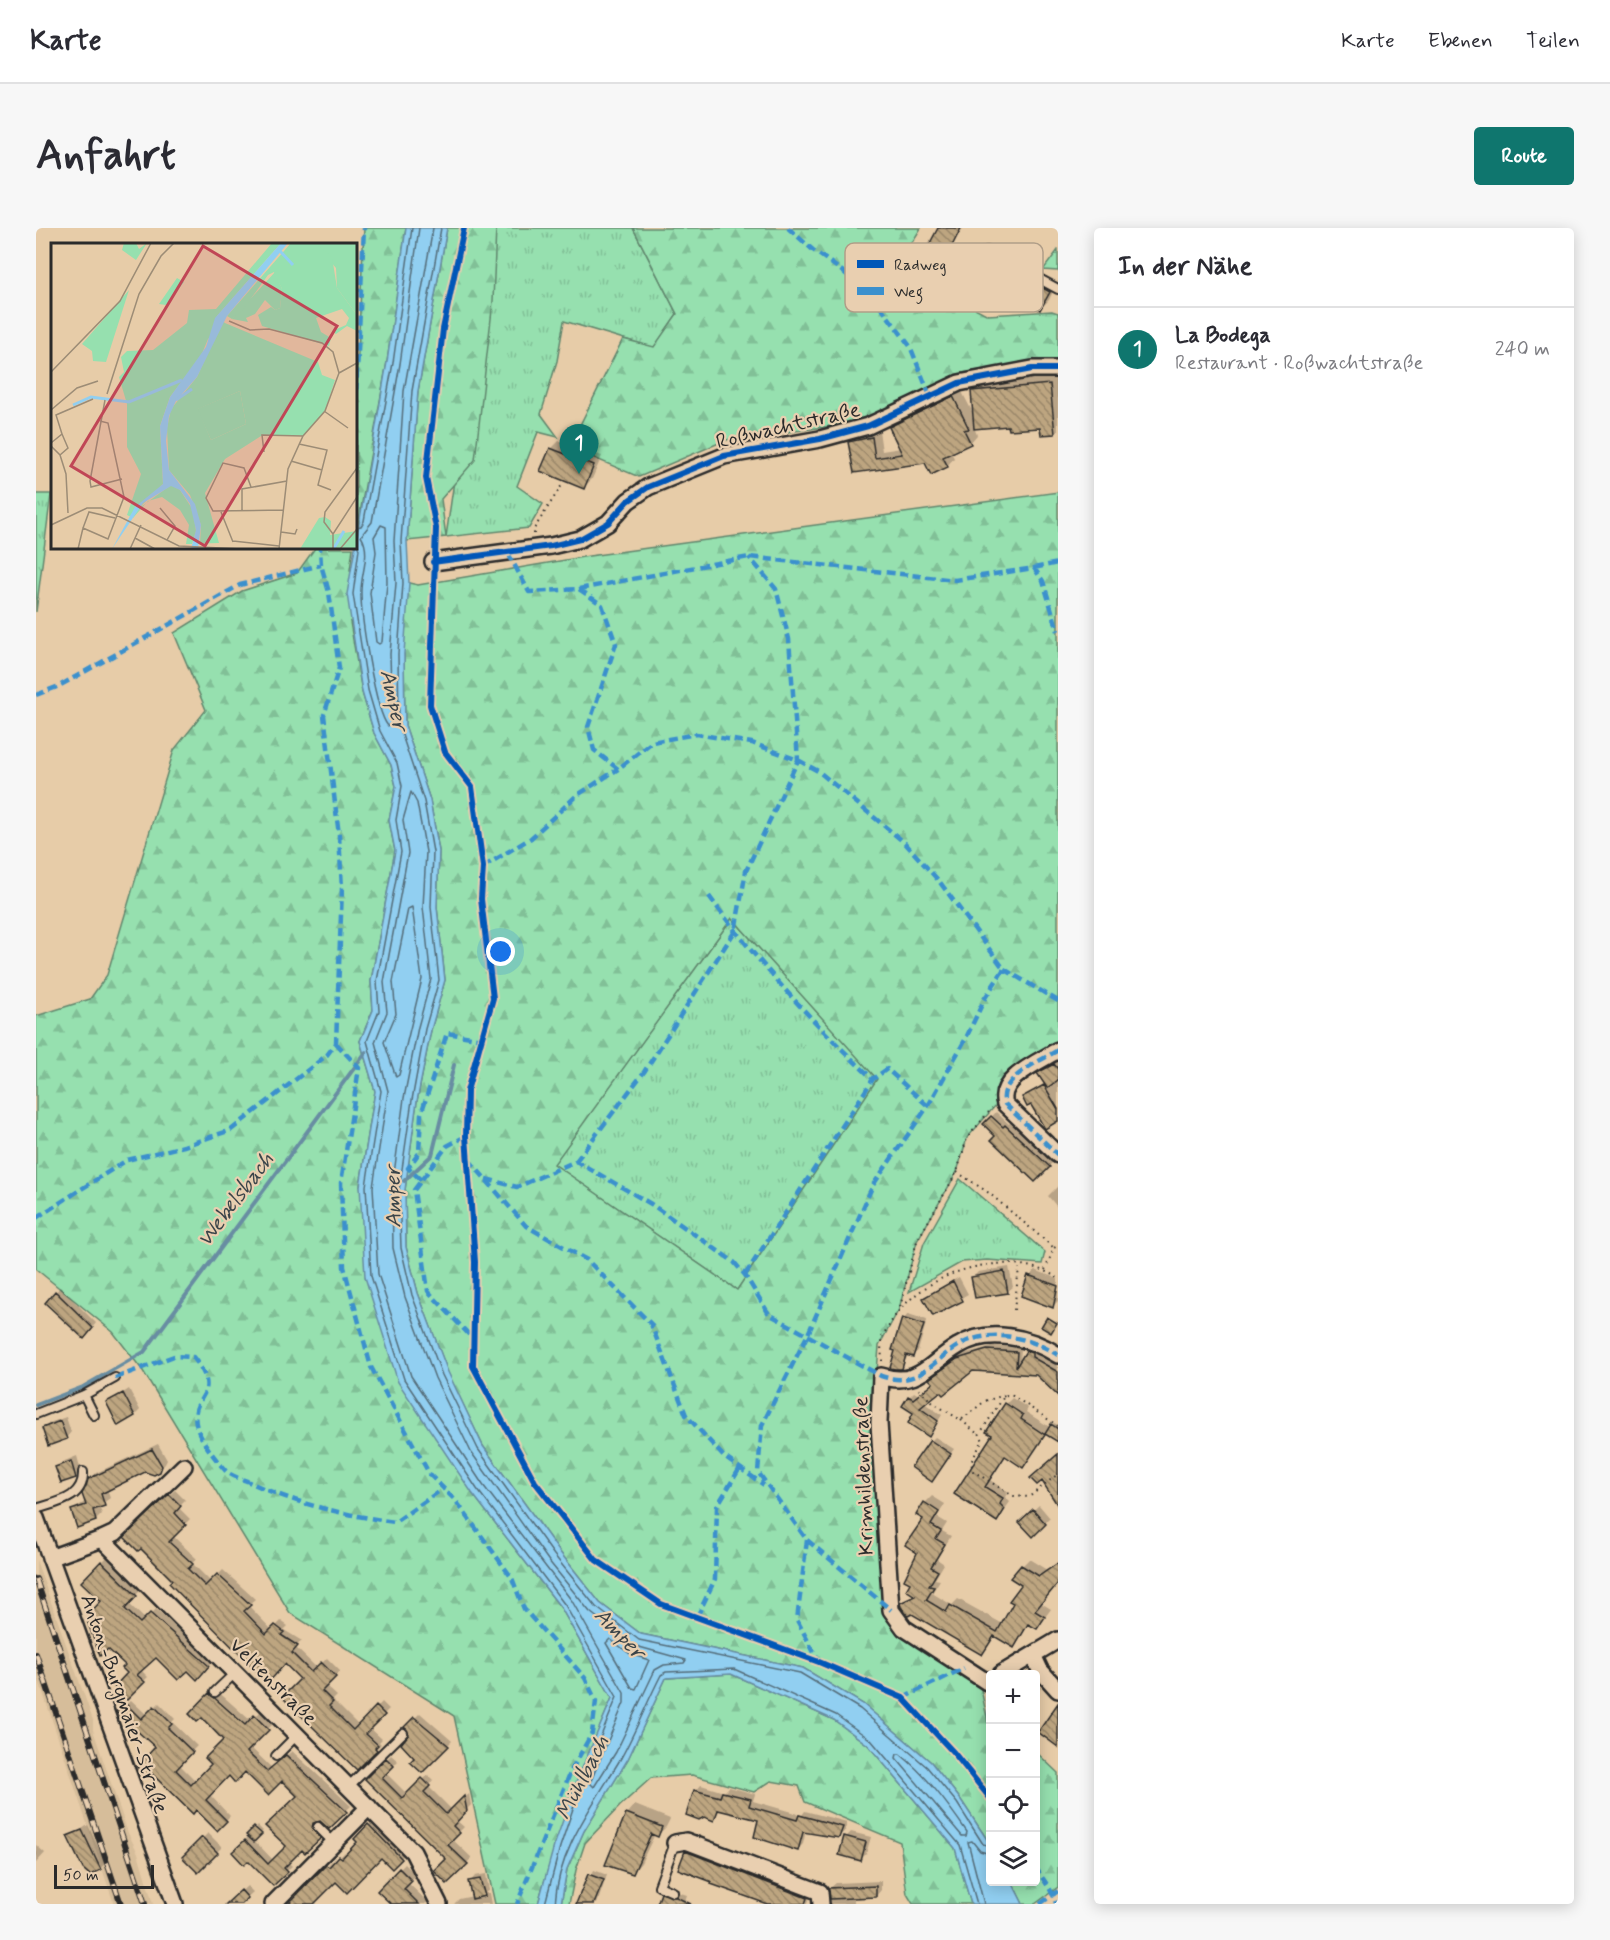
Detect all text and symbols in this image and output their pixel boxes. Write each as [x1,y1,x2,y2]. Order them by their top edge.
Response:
text: Karte [30,23,102,60]
text: Karte [1341,27,1395,55]
text: Ebenen [1428,27,1493,55]
text: Teilen [1526,27,1580,55]
button: Route [1474,127,1574,185]
text: Anfahrt [36,129,176,184]
inset map [51,243,357,549]
legend [845,243,1043,312]
text: In der Nähe [1118,250,1252,284]
text: Radweg [894,255,946,276]
text: Weg [894,282,923,304]
text: La Bodega [1175,322,1271,350]
text: 1 [1133,336,1142,363]
text: 240 m [1495,336,1550,363]
text: Restaurant · Roßwachtstraße [1175,350,1423,377]
street label: Roßwachtstraße [713,396,863,456]
pin: 1 [560,424,598,474]
water label: Amper [372,667,414,736]
your location [486,937,515,966]
water label: Webelsbach [191,1147,281,1253]
water label: Amper [379,1163,409,1228]
street label: Krimhildenstraße [847,1396,881,1556]
street label: Anton-Burgmaier-Straße [72,1591,175,1818]
water label: Amper [587,1602,652,1668]
street label: Veltenstraße [223,1632,323,1732]
map controls [986,1670,1040,1886]
button: + [986,1670,1040,1724]
button: − [986,1724,1040,1778]
water label: Mühlbach [550,1731,616,1825]
button: locate [986,1778,1040,1832]
button: layers [986,1832,1040,1886]
scale bar [54,1862,154,1890]
text: 50 m [63,1865,99,1886]

